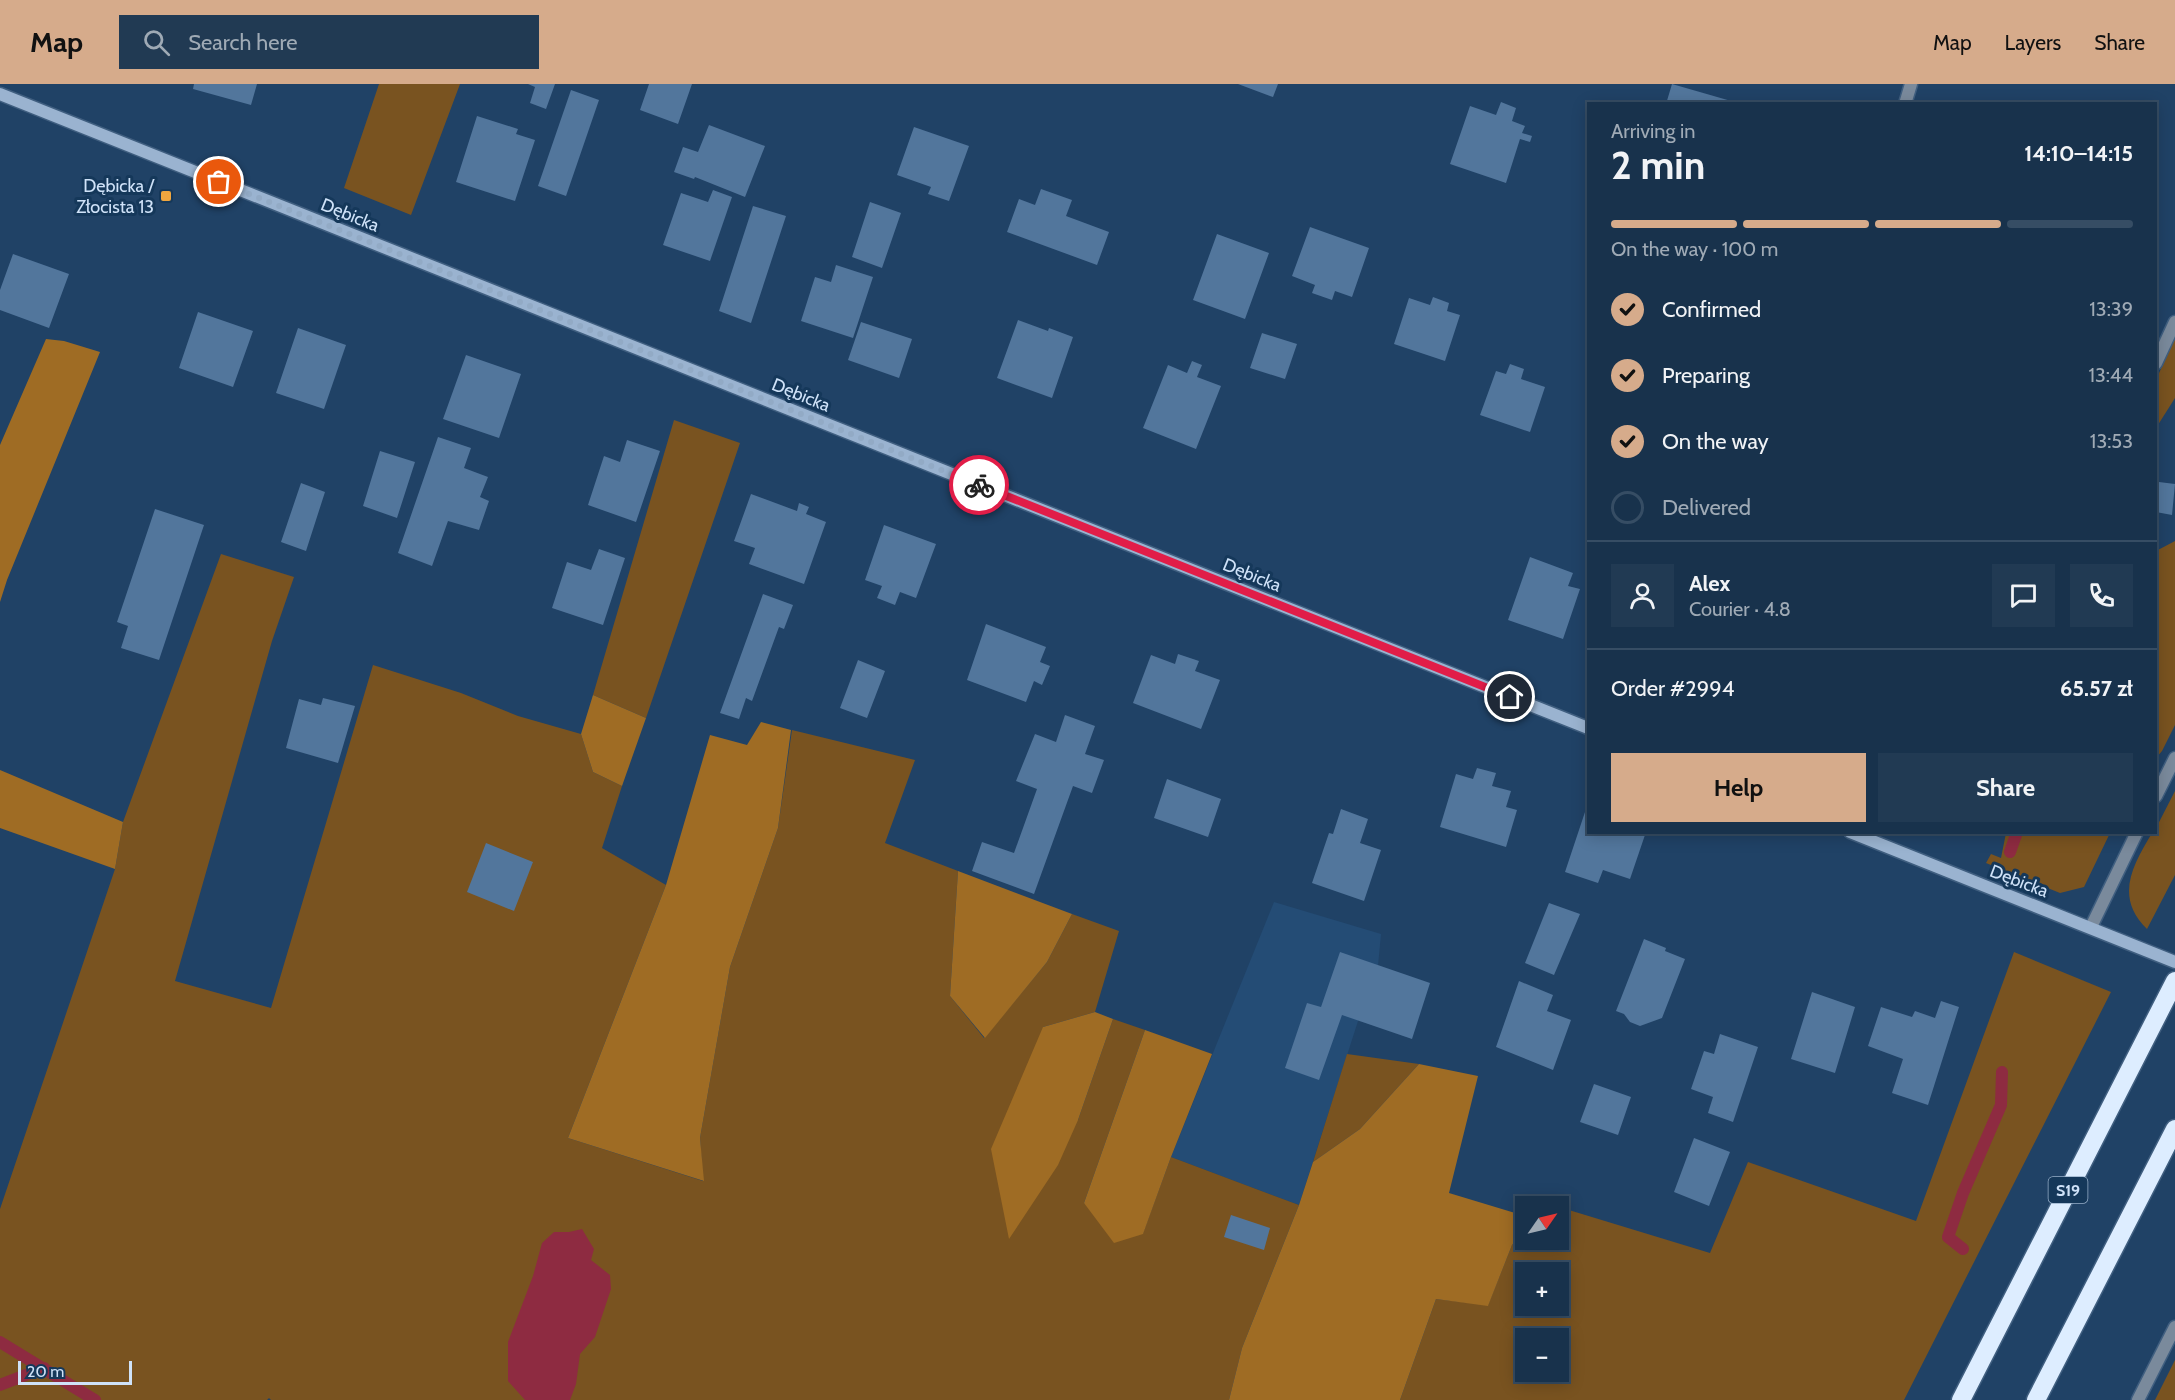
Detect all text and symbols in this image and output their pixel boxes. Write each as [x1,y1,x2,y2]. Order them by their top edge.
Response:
search box [119,15,539,69]
text: Map [30,25,83,59]
icon: search [140,26,173,59]
text: Search here [188,29,297,56]
text: Map [1933,30,1972,55]
text: Layers [2005,30,2061,55]
text: Share [2094,30,2145,55]
text: Arriving in [1611,119,1695,143]
text: 14:10–14:15 [2024,140,2133,167]
text: 2 min [1611,141,1705,189]
pin [193,156,244,207]
icon: bag [202,165,235,198]
place label: Dębicka / Złocista 13 [76,175,155,218]
marker: Dębicka / Złocista 13 [159,189,173,203]
street label: Dębicka [318,193,383,237]
text: On the way · 100 m [1611,237,1778,261]
icon: check [1611,293,1644,326]
text: Confirmed [1662,296,1761,323]
text: 13:39 [2089,297,2133,321]
icon: check [1611,359,1644,392]
text: Preparing [1662,362,1750,389]
text: 13:44 [2088,363,2133,387]
street label: Dębicka [769,373,834,417]
icon: check [1611,425,1644,458]
text: On the way [1662,428,1769,455]
text: 13:53 [2090,429,2133,453]
courier [949,455,1009,515]
icon: bike [963,469,996,502]
text: Delivered [1662,494,1751,521]
street label: Dębicka [1220,553,1285,597]
button: person [1611,564,1674,627]
button: chat [1992,564,2055,627]
button: phone [2070,564,2133,627]
text: Alex [1689,570,1730,597]
text: Courier · 4.8 [1689,597,1791,621]
pin [1484,671,1535,722]
text: Order #2994 [1611,675,1735,702]
text: 65.57 zł [2060,675,2133,702]
icon: home [1493,680,1526,713]
button: Help [1611,753,1866,822]
button: Share [1878,753,2133,822]
street label: Dębicka [1987,860,2052,902]
road number: S19 [2048,1177,2088,1203]
north arrow [1515,1196,1569,1250]
map controls [1515,1196,1569,1382]
button: + [1515,1262,1569,1316]
button: − [1515,1328,1569,1382]
scale bar [18,1358,132,1386]
text: 20 m [27,1362,64,1381]

